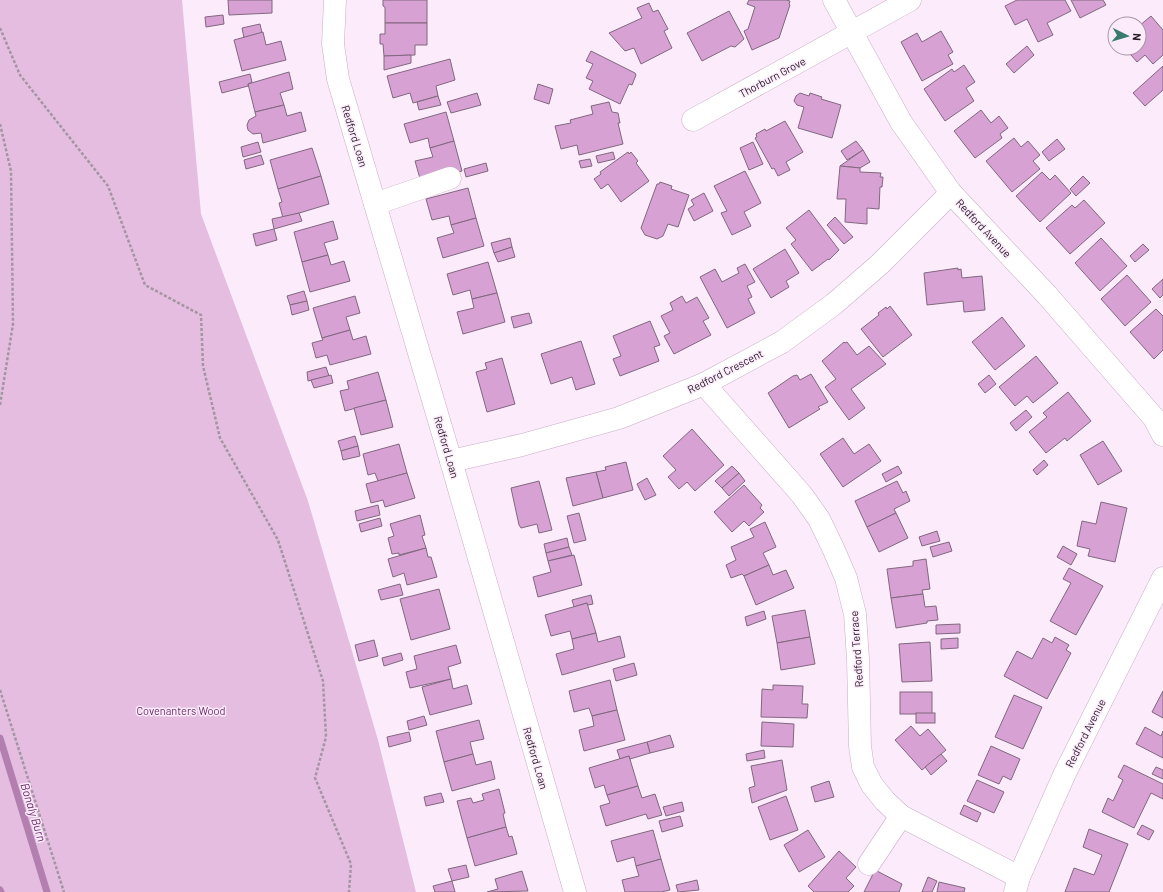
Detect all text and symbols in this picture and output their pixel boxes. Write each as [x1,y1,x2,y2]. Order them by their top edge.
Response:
north arrow [1107,16,1147,56]
text: N [1131,33,1144,41]
street label: Thorburn Grove [736,54,808,100]
street label: Redford Loan [339,104,371,169]
street label: Redford Avenue [954,196,1014,260]
street label: Redford Crescent [685,346,765,396]
street label: Redford Loan [432,414,462,480]
street label: Redford Terrace [847,610,865,688]
street label: Redford Avenue [1062,696,1108,769]
park label: Covenanters Wood [136,704,226,717]
street label: Redford Loan [521,725,551,791]
water label: Bonaly Burn [18,781,50,843]

